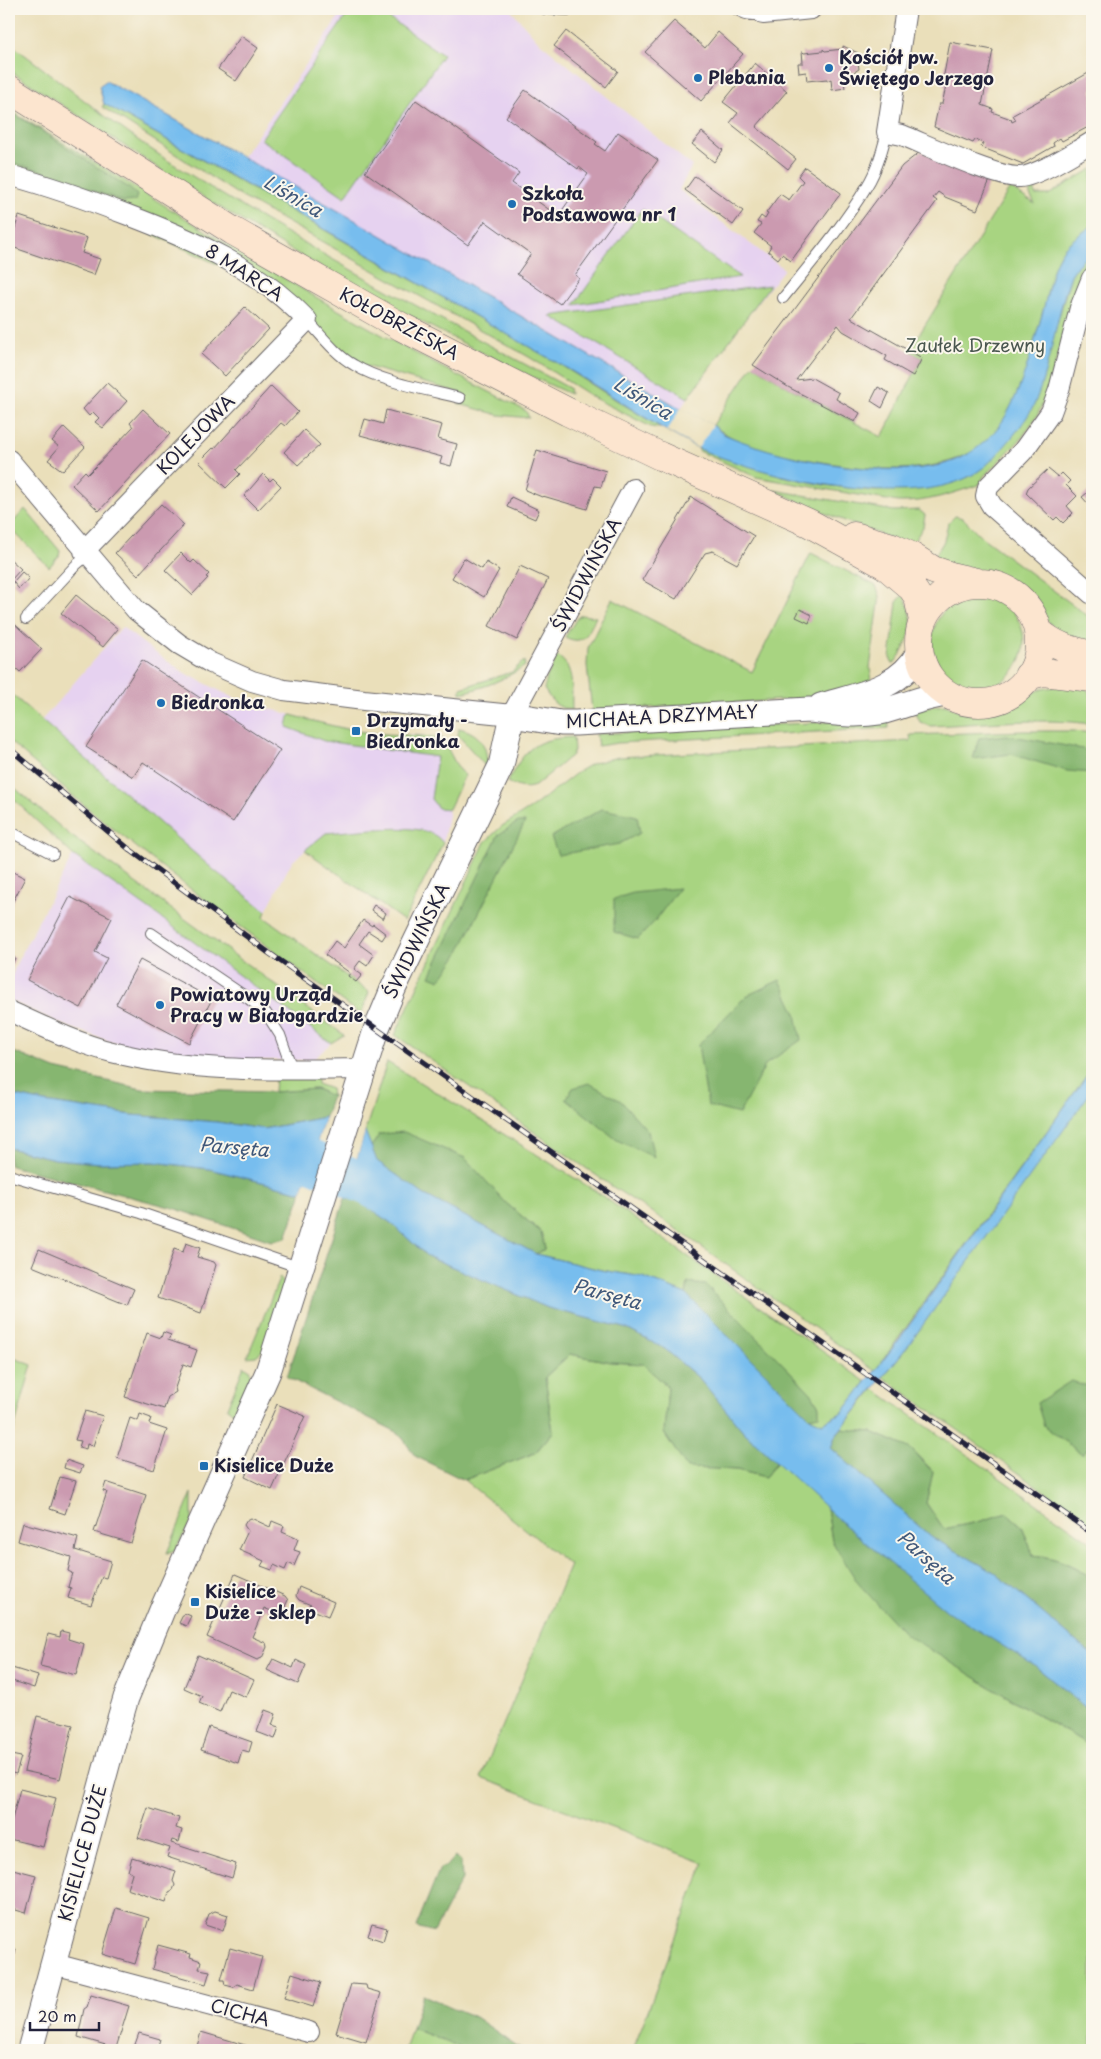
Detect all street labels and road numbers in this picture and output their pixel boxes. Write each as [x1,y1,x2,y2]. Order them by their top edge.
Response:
street label: 8 MARCA [200,236,289,307]
street label: KOŁOBRZESKA [335,280,464,366]
street label: KOLEJOWA [150,387,240,480]
street label: ŚWIDWIŃSKA [544,512,627,636]
street label: MICHAŁA DRZYMAŁY [565,697,759,734]
street label: ŚWIDWIŃSKA [376,878,455,1003]
street label: KISIELICE DUŻE [50,1781,113,1924]
street label: CICHA [208,1991,273,2032]

